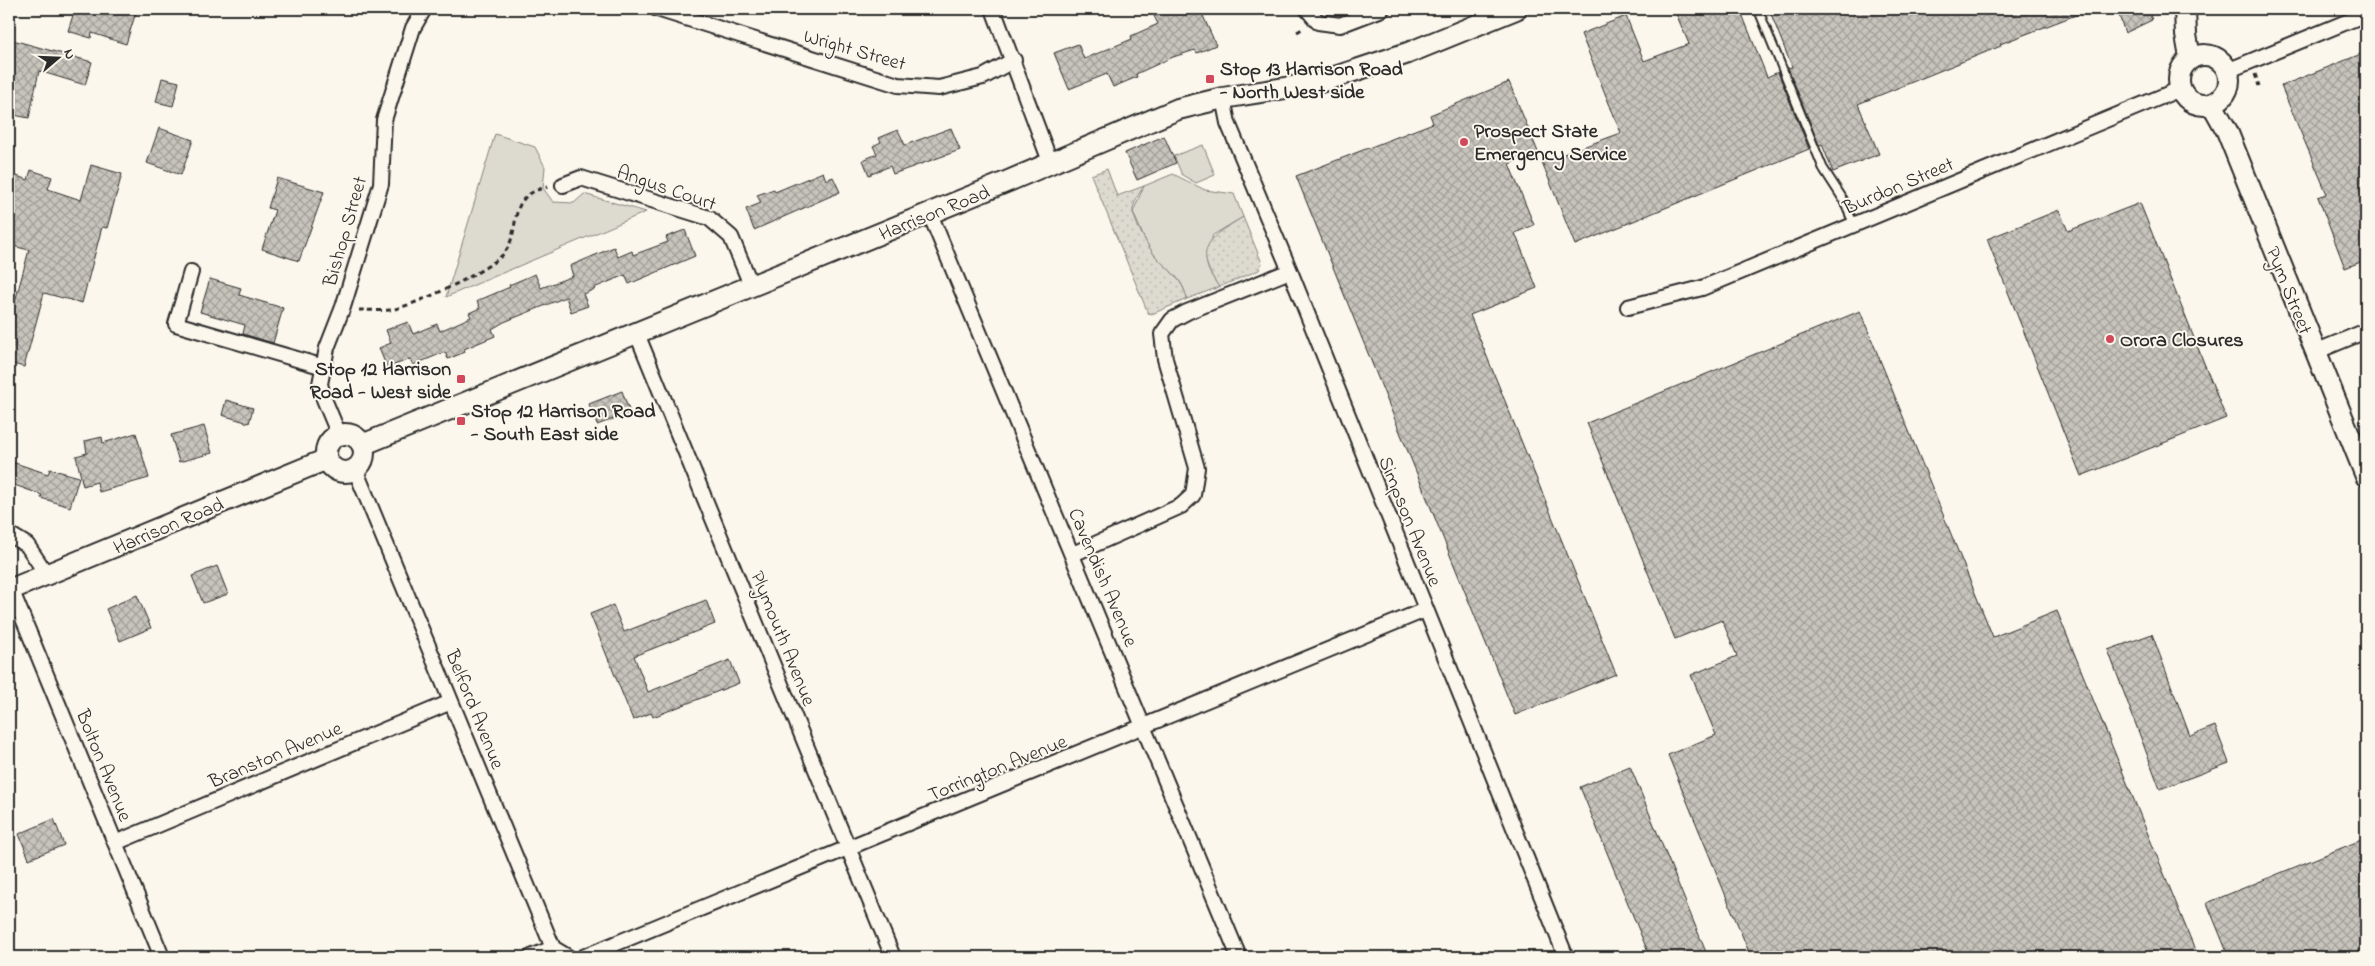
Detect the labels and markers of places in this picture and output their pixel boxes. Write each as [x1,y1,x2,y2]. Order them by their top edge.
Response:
place label: Stop 13 Harrison Road - North West side [1219,56,1404,108]
marker: Stop 13 Harrison Road - North West side [1204,73,1216,85]
place label: Prospect State Emergency Service [1474,118,1628,171]
marker: Prospect State Emergency Service [1458,136,1470,148]
place label: Orora Closures [2120,327,2243,356]
marker: Orora Closures [2104,333,2116,345]
place label: Stop 12 Harrison Road - West side [310,356,452,408]
marker: Stop 12 Harrison Road - West side [455,373,467,385]
place label: Stop 12 Harrison Road - South East side [470,398,656,450]
marker: Stop 12 Harrison Road - South East side [455,415,467,427]

